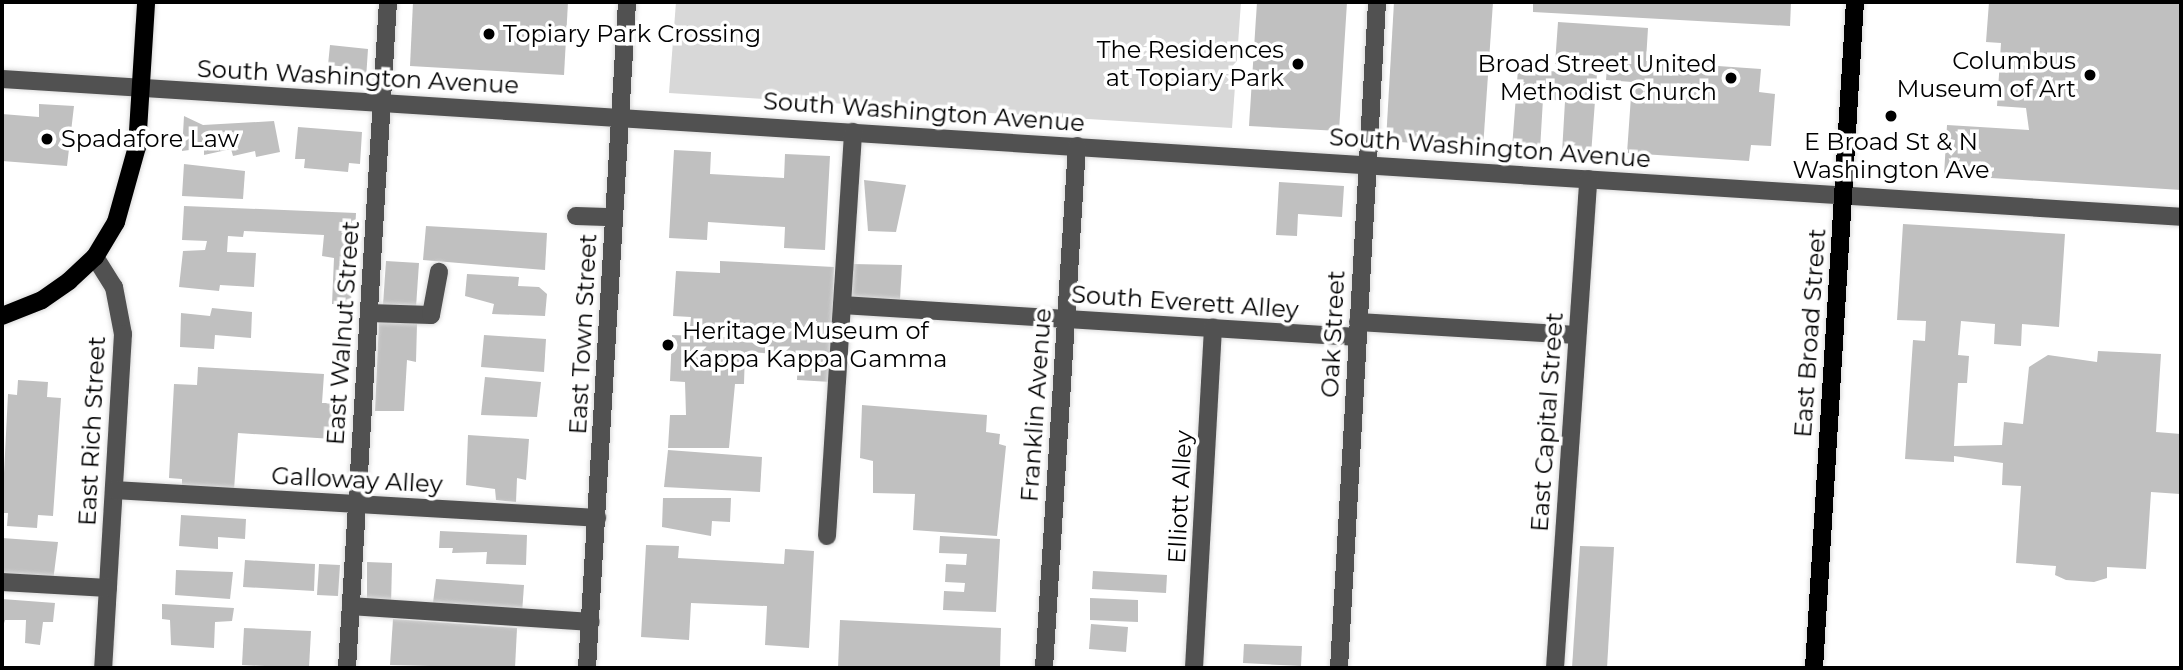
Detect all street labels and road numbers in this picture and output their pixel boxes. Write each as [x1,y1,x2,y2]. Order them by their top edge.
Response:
street label: South Washington Avenue [196,54,520,100]
street label: South Washington Avenue [762,86,1086,138]
street label: South Washington Avenue [1328,122,1652,174]
street label: East Walnut Street [321,220,365,446]
street label: East Broad Street [1788,228,1832,438]
street label: East Town Street [563,233,603,435]
street label: Oak Street [1315,270,1351,398]
street label: South Everett Alley [1070,280,1300,324]
street label: Franklin Avenue [1015,307,1057,503]
street label: East Capital Street [1525,311,1569,533]
street label: East Rich Street [73,335,111,527]
street label: Elliott Alley [1162,430,1198,564]
street label: Galloway Alley [271,461,443,499]

